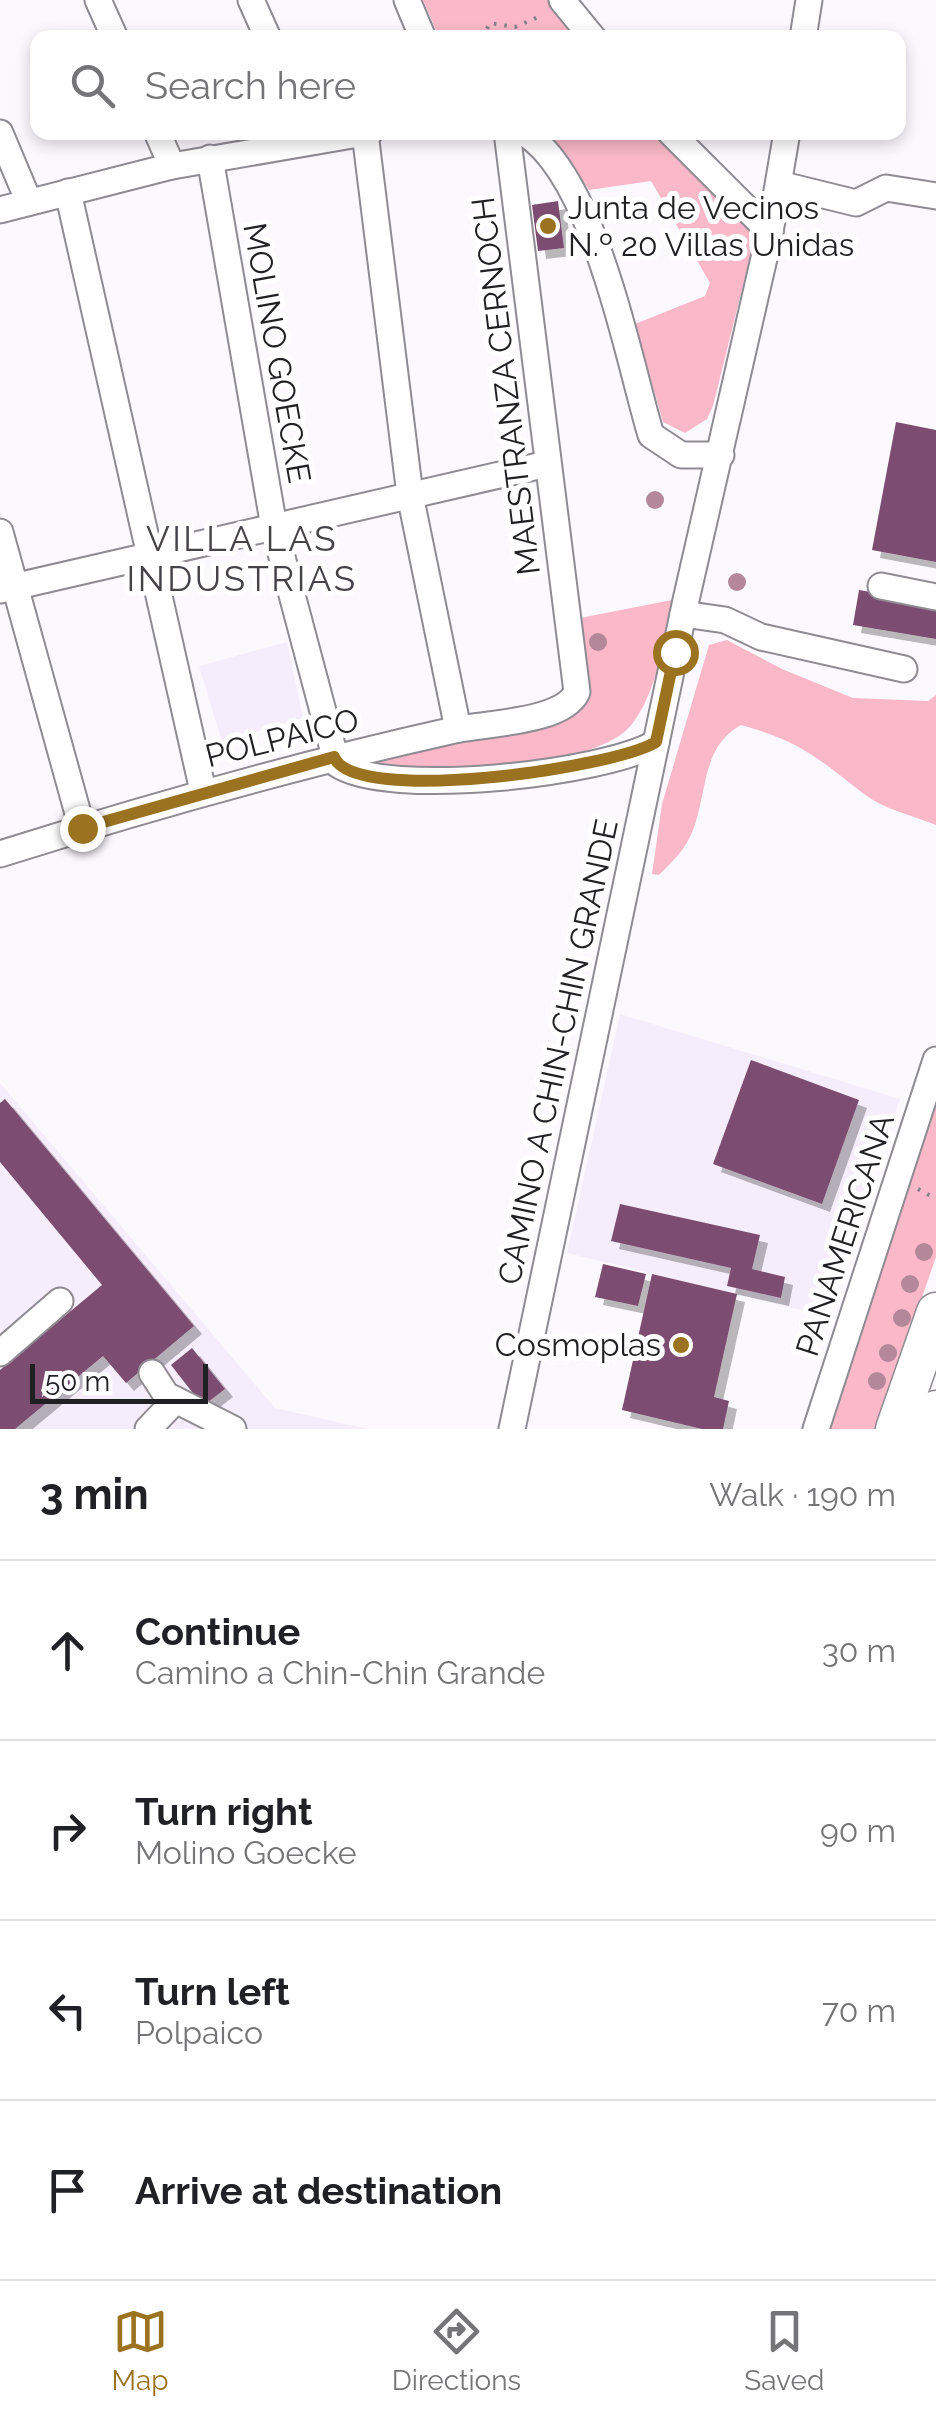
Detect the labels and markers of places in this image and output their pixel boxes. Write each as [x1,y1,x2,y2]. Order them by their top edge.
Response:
place label: Junta de Vecinos N.º 20 Villas Unidas [568,189,854,263]
marker: Junta de Vecinos N.º 20 Villas Unidas [537,215,559,237]
place label: Cosmoplas [495,1326,661,1363]
marker: Cosmoplas [670,1334,692,1356]

